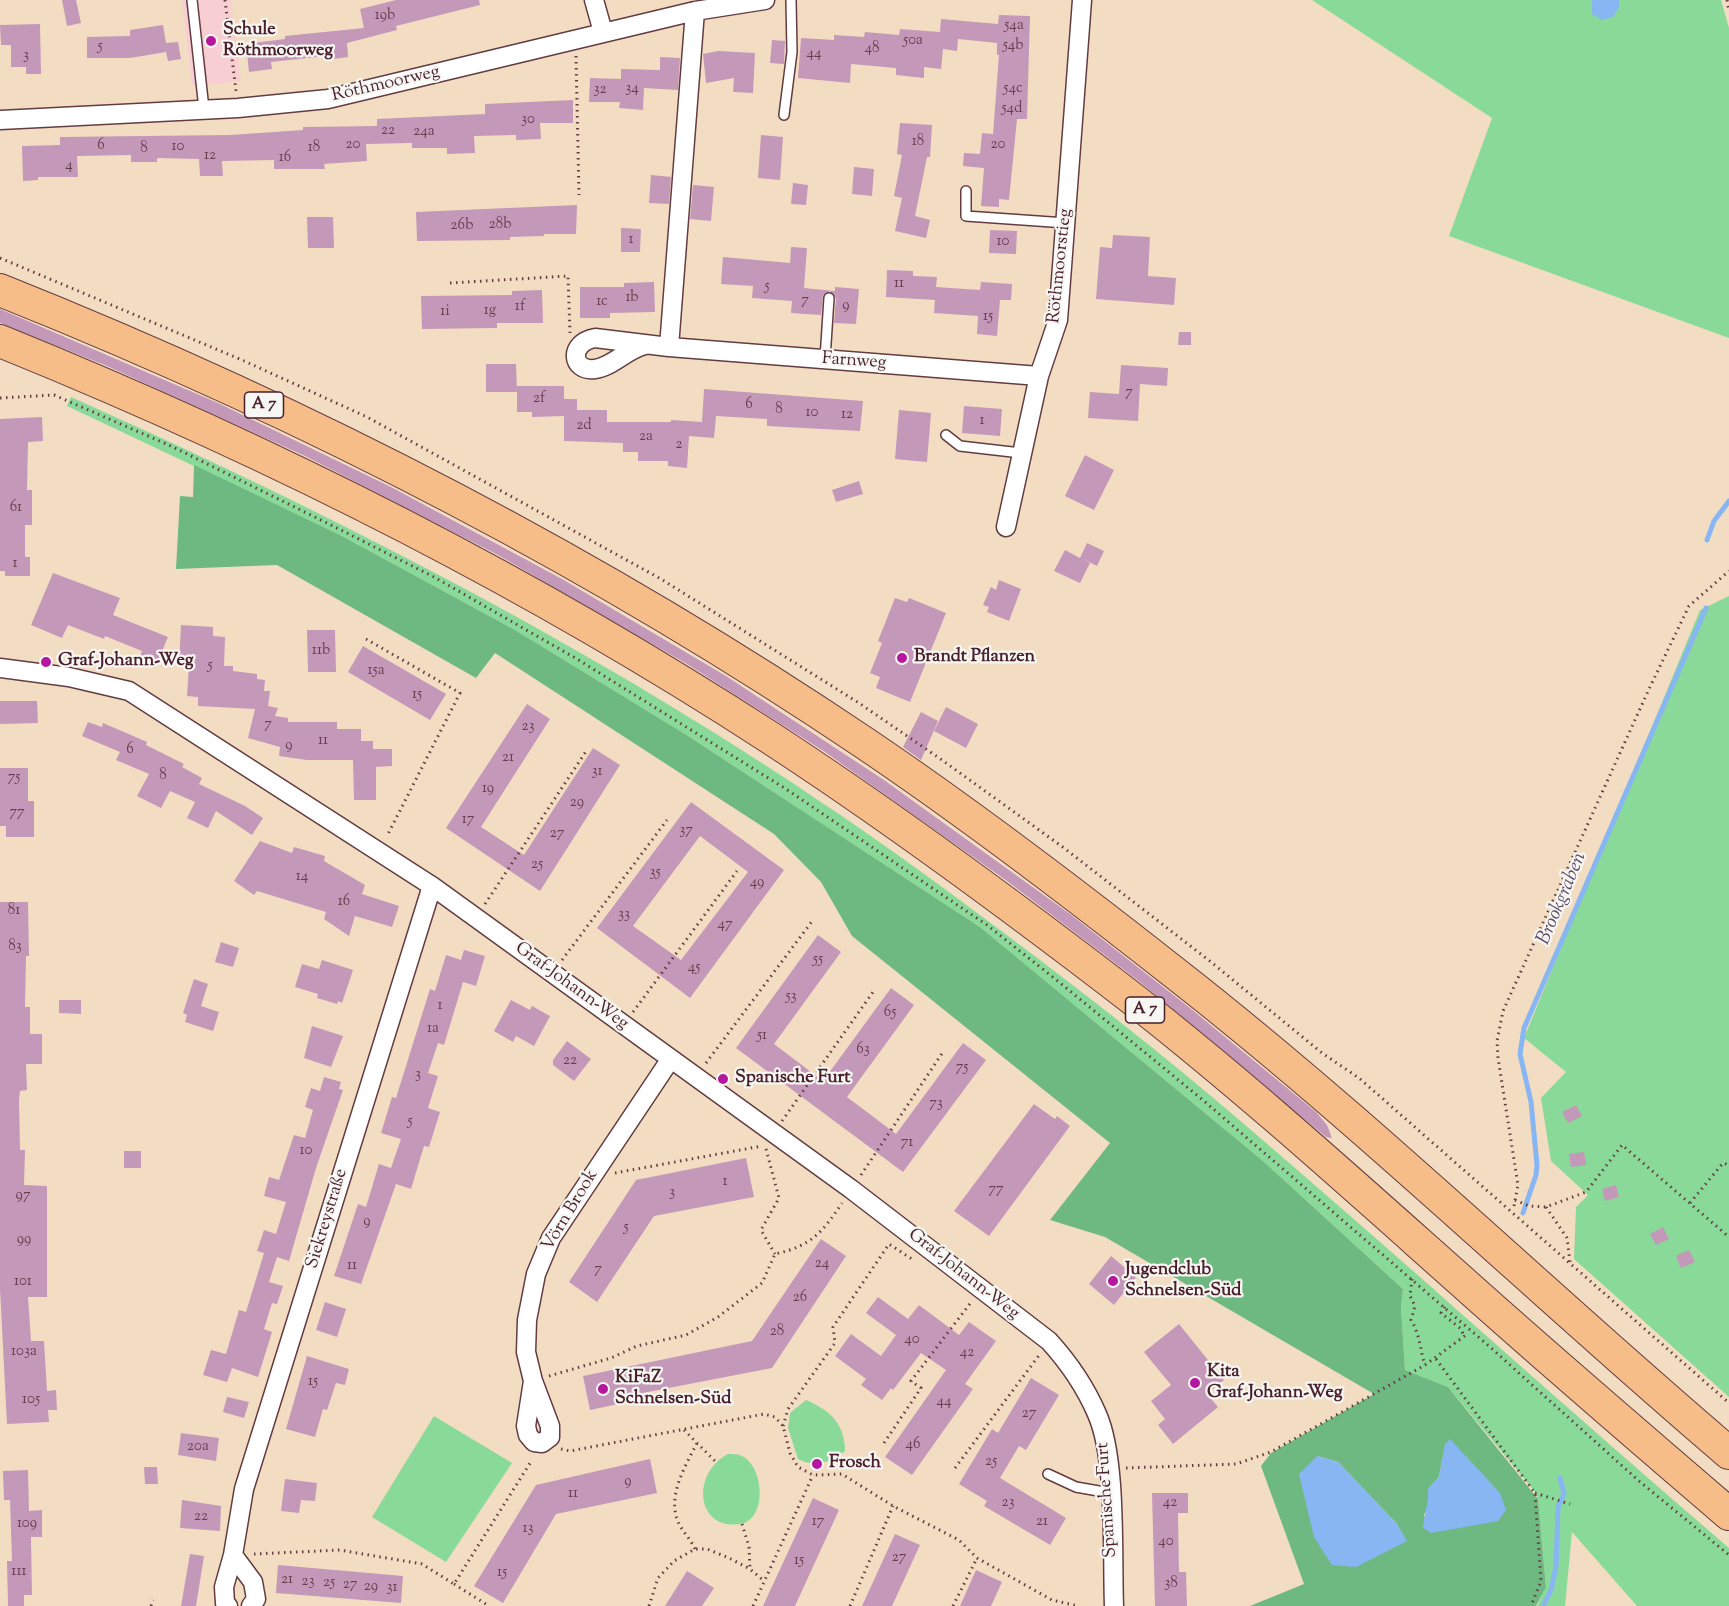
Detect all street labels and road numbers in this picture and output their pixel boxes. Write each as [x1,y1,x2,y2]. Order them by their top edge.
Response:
street label: Röthmoorweg [330,62,442,108]
street label: Röthmoorstieg [1044,207,1078,325]
street label: Farnweg [821,349,887,375]
road number: A 7 [244,392,284,418]
street label: Graf-Johann-Weg [510,938,632,1036]
road number: A 7 [1126,997,1164,1023]
street label: Siekreystraße [303,1166,353,1272]
street label: Vörn Brook [538,1166,604,1256]
street label: Graf-Johann-Weg [903,1225,1023,1325]
street label: Spanische Furt [1093,1442,1123,1558]

